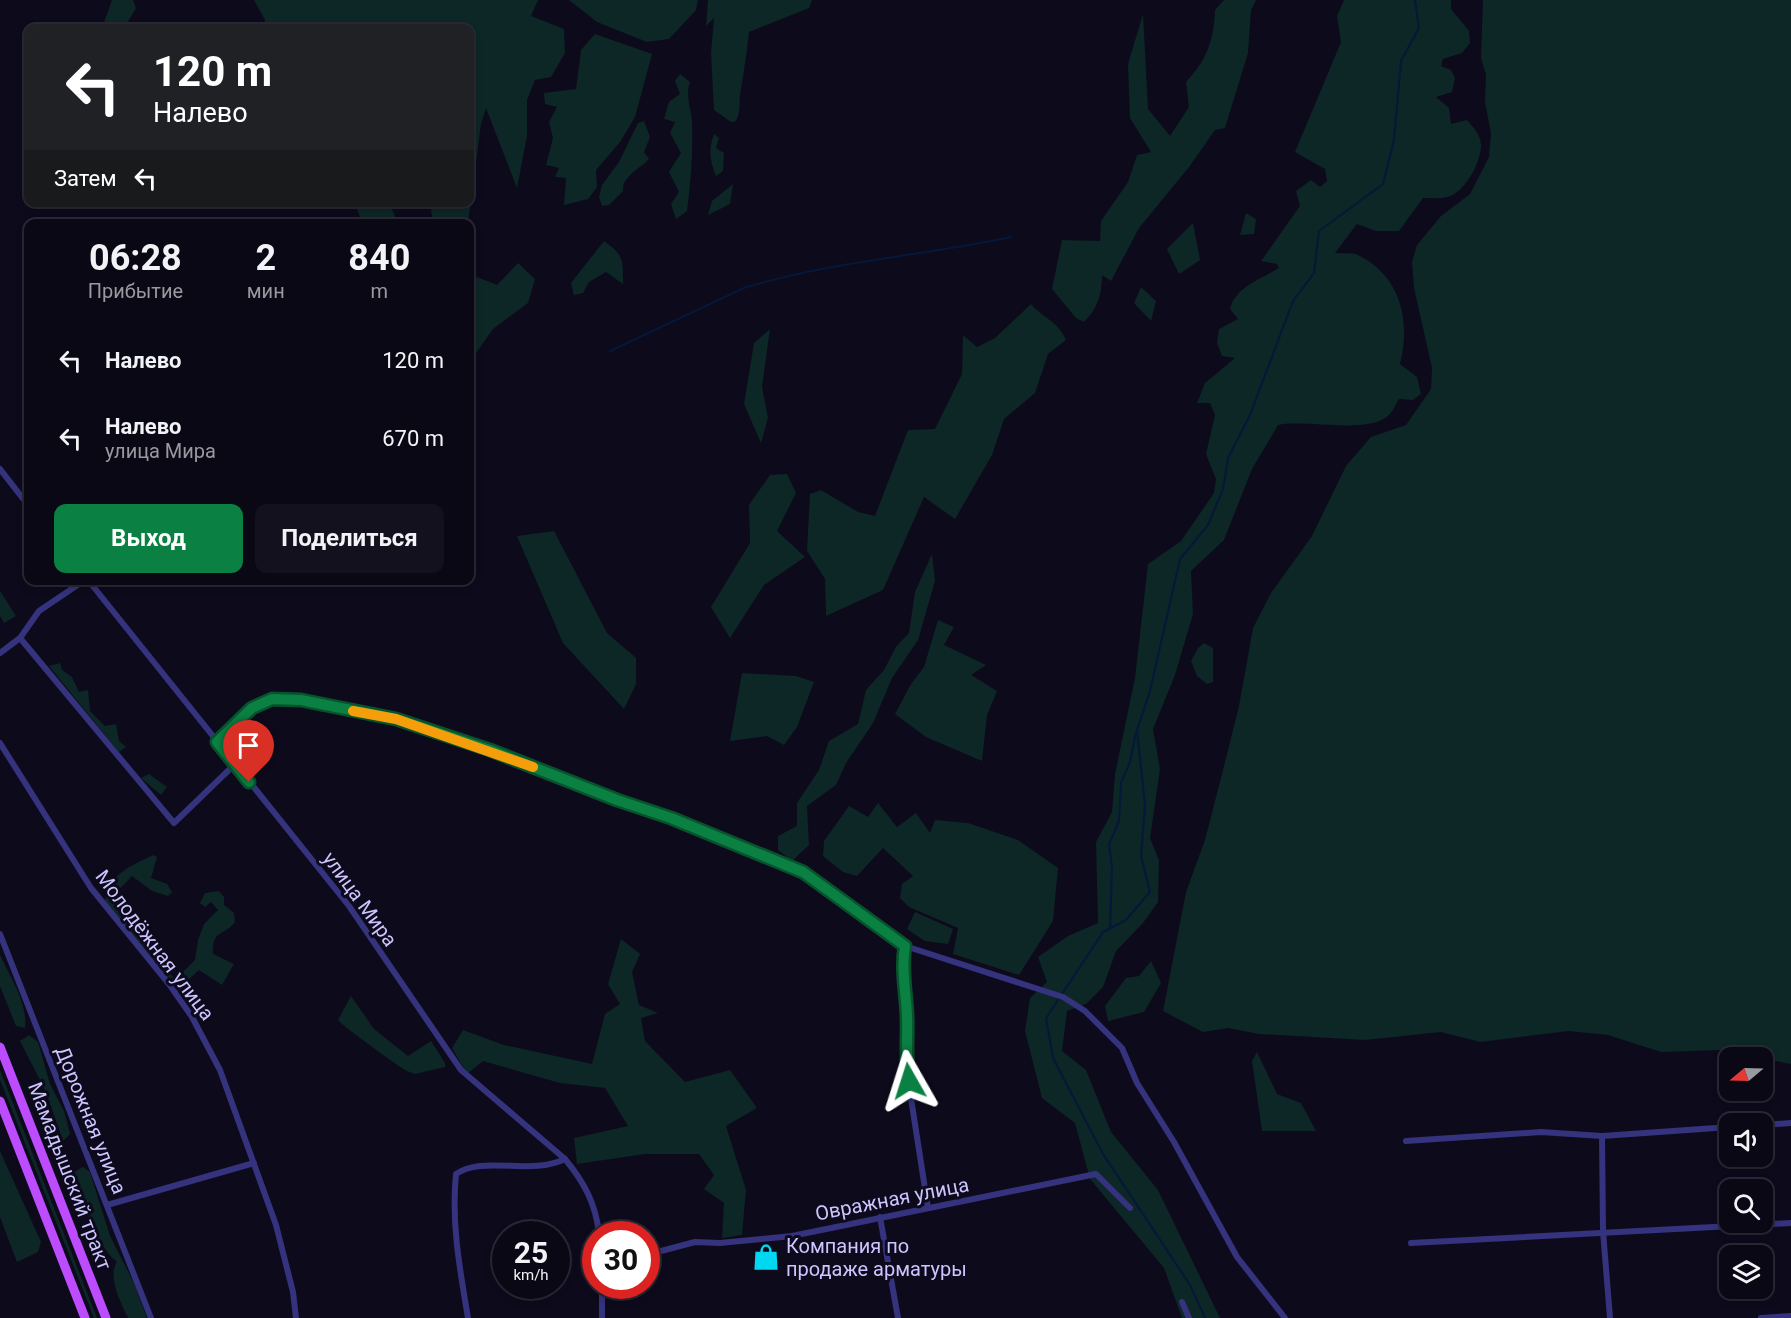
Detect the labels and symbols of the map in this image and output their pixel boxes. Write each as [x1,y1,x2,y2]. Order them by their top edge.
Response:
pin [223,720,274,782]
street label: улица Мира [318,847,402,951]
street label: Молодёжная улица [91,865,219,1025]
street label: Дорожная улица [50,1043,132,1197]
north arrow [1719,1047,1773,1101]
position arrow [877,1049,941,1113]
street label: Мамадышский тракт [23,1079,117,1274]
street label: Овражная улица [813,1172,971,1226]
speed limit sign: 30 [582,1221,660,1299]
place label: Компания по продаже арматуры [786,1234,967,1281]
shop icon: Компания по продаже арматуры [751,1242,781,1272]

